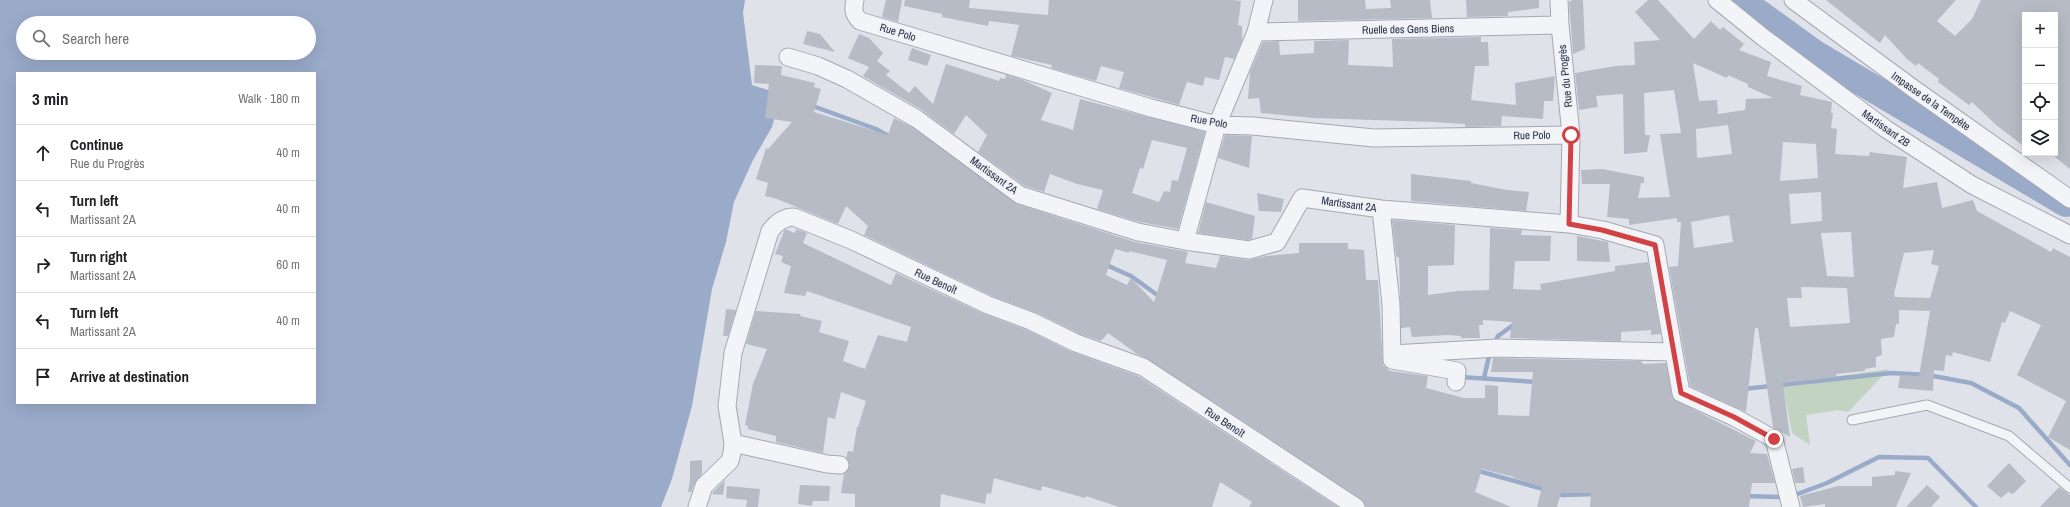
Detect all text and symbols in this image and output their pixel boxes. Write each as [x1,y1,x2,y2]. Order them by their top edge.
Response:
map controls [2022,12,2058,156]
button: + [2022,12,2058,48]
search box [16,16,316,60]
street label: Rue Polo [878,20,918,44]
street label: Ruelle des Gens Biens [1362,21,1455,37]
icon: search [30,27,52,49]
text: Search here [62,28,129,49]
street label: Rue du Progrès [1555,43,1575,108]
button: − [2022,48,2058,84]
street label: Impasse de la Tempête [1889,69,1973,133]
button: locate [2022,84,2058,120]
text: 3 min [32,87,68,110]
text: Walk · 180 m [238,90,300,107]
street label: Martissant 2B [1859,106,1913,150]
street label: Rue Polo [1190,111,1228,131]
button: layers [2022,120,2058,156]
route start [1562,126,1580,144]
street label: Rue Polo [1513,128,1551,142]
text: Continue [70,134,123,155]
icon: ahead [32,142,54,164]
text: 40 m [276,144,300,161]
street label: Martissant 2A [967,153,1021,198]
text: Rue du Progrès [70,155,145,172]
text: Turn left [70,190,118,211]
street label: Martissant 2A [1320,193,1378,215]
icon: left [32,198,54,220]
text: 40 m [276,200,300,217]
text: Martissant 2A [70,211,136,228]
text: Turn right [70,246,127,267]
icon: right [32,254,54,276]
text: 60 m [276,256,300,273]
street label: Rue Benoît [913,265,960,297]
text: Martissant 2A [70,267,136,284]
text: Turn left [70,302,118,323]
icon: left [32,310,54,332]
text: 40 m [276,312,300,329]
text: Martissant 2A [70,323,136,340]
icon: arrive [32,366,54,388]
text: Arrive at destination [70,366,189,387]
street label: Rue Benoît [1202,404,1248,440]
route end [1765,430,1783,448]

